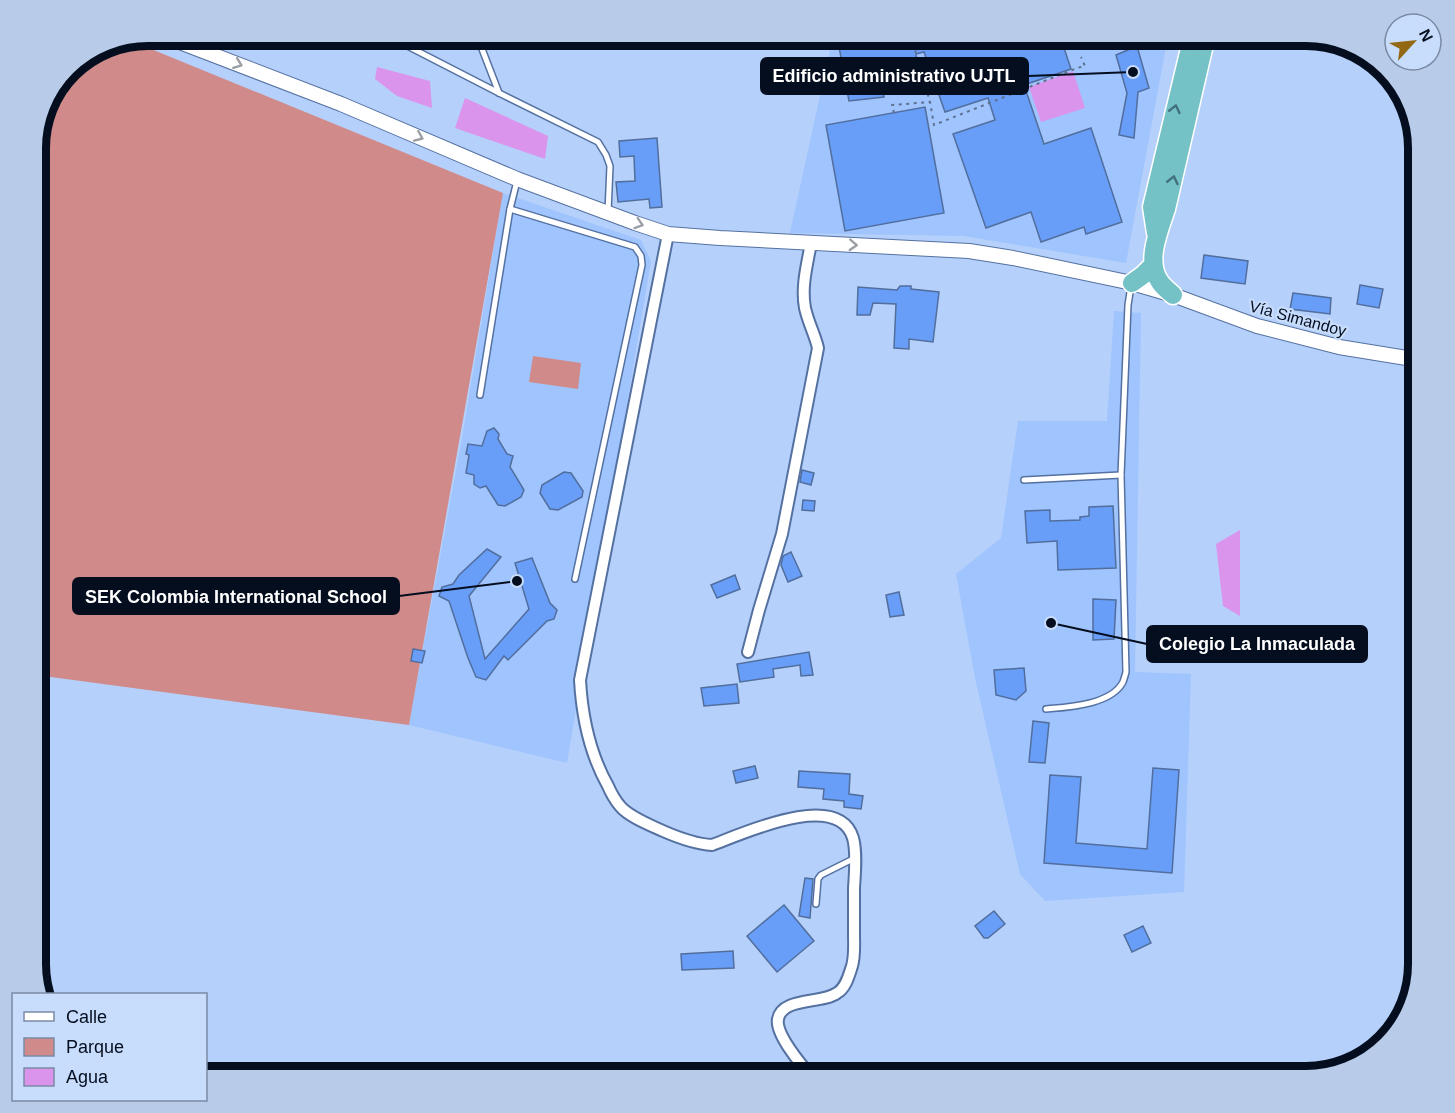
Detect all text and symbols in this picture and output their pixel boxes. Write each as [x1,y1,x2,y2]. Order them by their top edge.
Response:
north arrow [1383,12,1443,72]
text: N [1416,26,1436,44]
one-way arrow [232,57,243,70]
callout: Edificio administrativo UJTL [761,58,1028,94]
text: Edificio administrativo UJTL [772,66,1016,86]
one-way arrow [1168,104,1181,114]
one-way arrow [413,130,424,142]
one-way arrow [1166,175,1179,185]
one-way arrow [633,217,644,230]
one-way arrow [849,239,858,252]
street label: Vía Simandoy [1248,297,1348,340]
callout: SEK Colombia International School [73,578,399,614]
text: SEK Colombia International School [85,587,387,607]
callout: Colegio La Inmaculada [1147,626,1367,662]
text: Colegio La Inmaculada [1159,634,1356,654]
legend [12,993,207,1101]
text: Calle [66,1007,107,1027]
text: Parque [66,1037,124,1057]
text: Agua [66,1067,109,1087]

